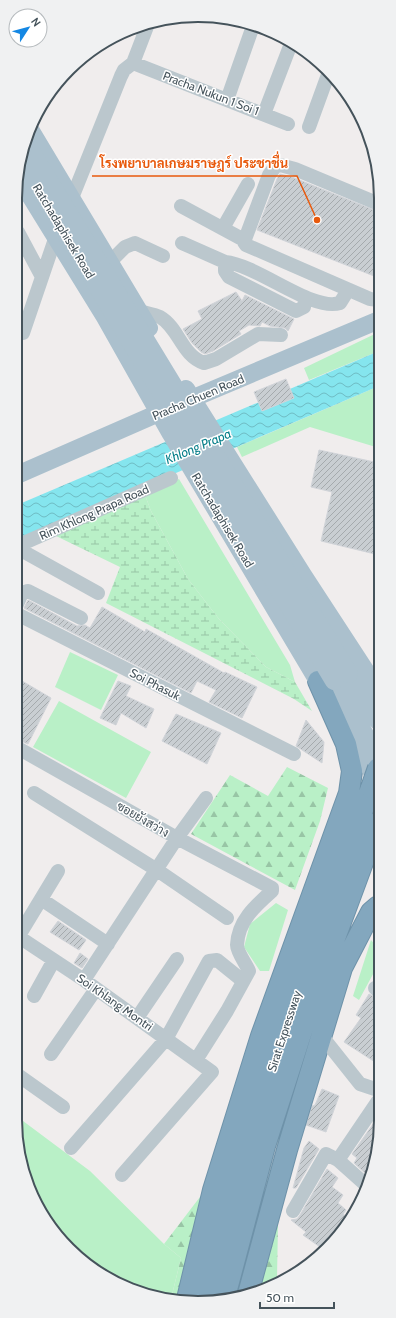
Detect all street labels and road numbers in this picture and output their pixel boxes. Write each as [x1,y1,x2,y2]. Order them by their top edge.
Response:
street label: Pracha Nukun 1 Soi 1 [161,68,261,118]
street label: Ratchadaphisek Road [30,181,98,281]
street label: Pracha Chuen Road [150,371,246,423]
street label: Ratchadaphisek Road [189,470,257,570]
street label: Rim Khlong Prapa Road [37,481,151,543]
street label: Soi Phasuk [127,665,183,703]
street label: ซอยยังสว่าง [114,798,172,840]
street label: Soi Khlang Montri [74,970,156,1034]
street label: Sirat Expressway [264,988,304,1074]

